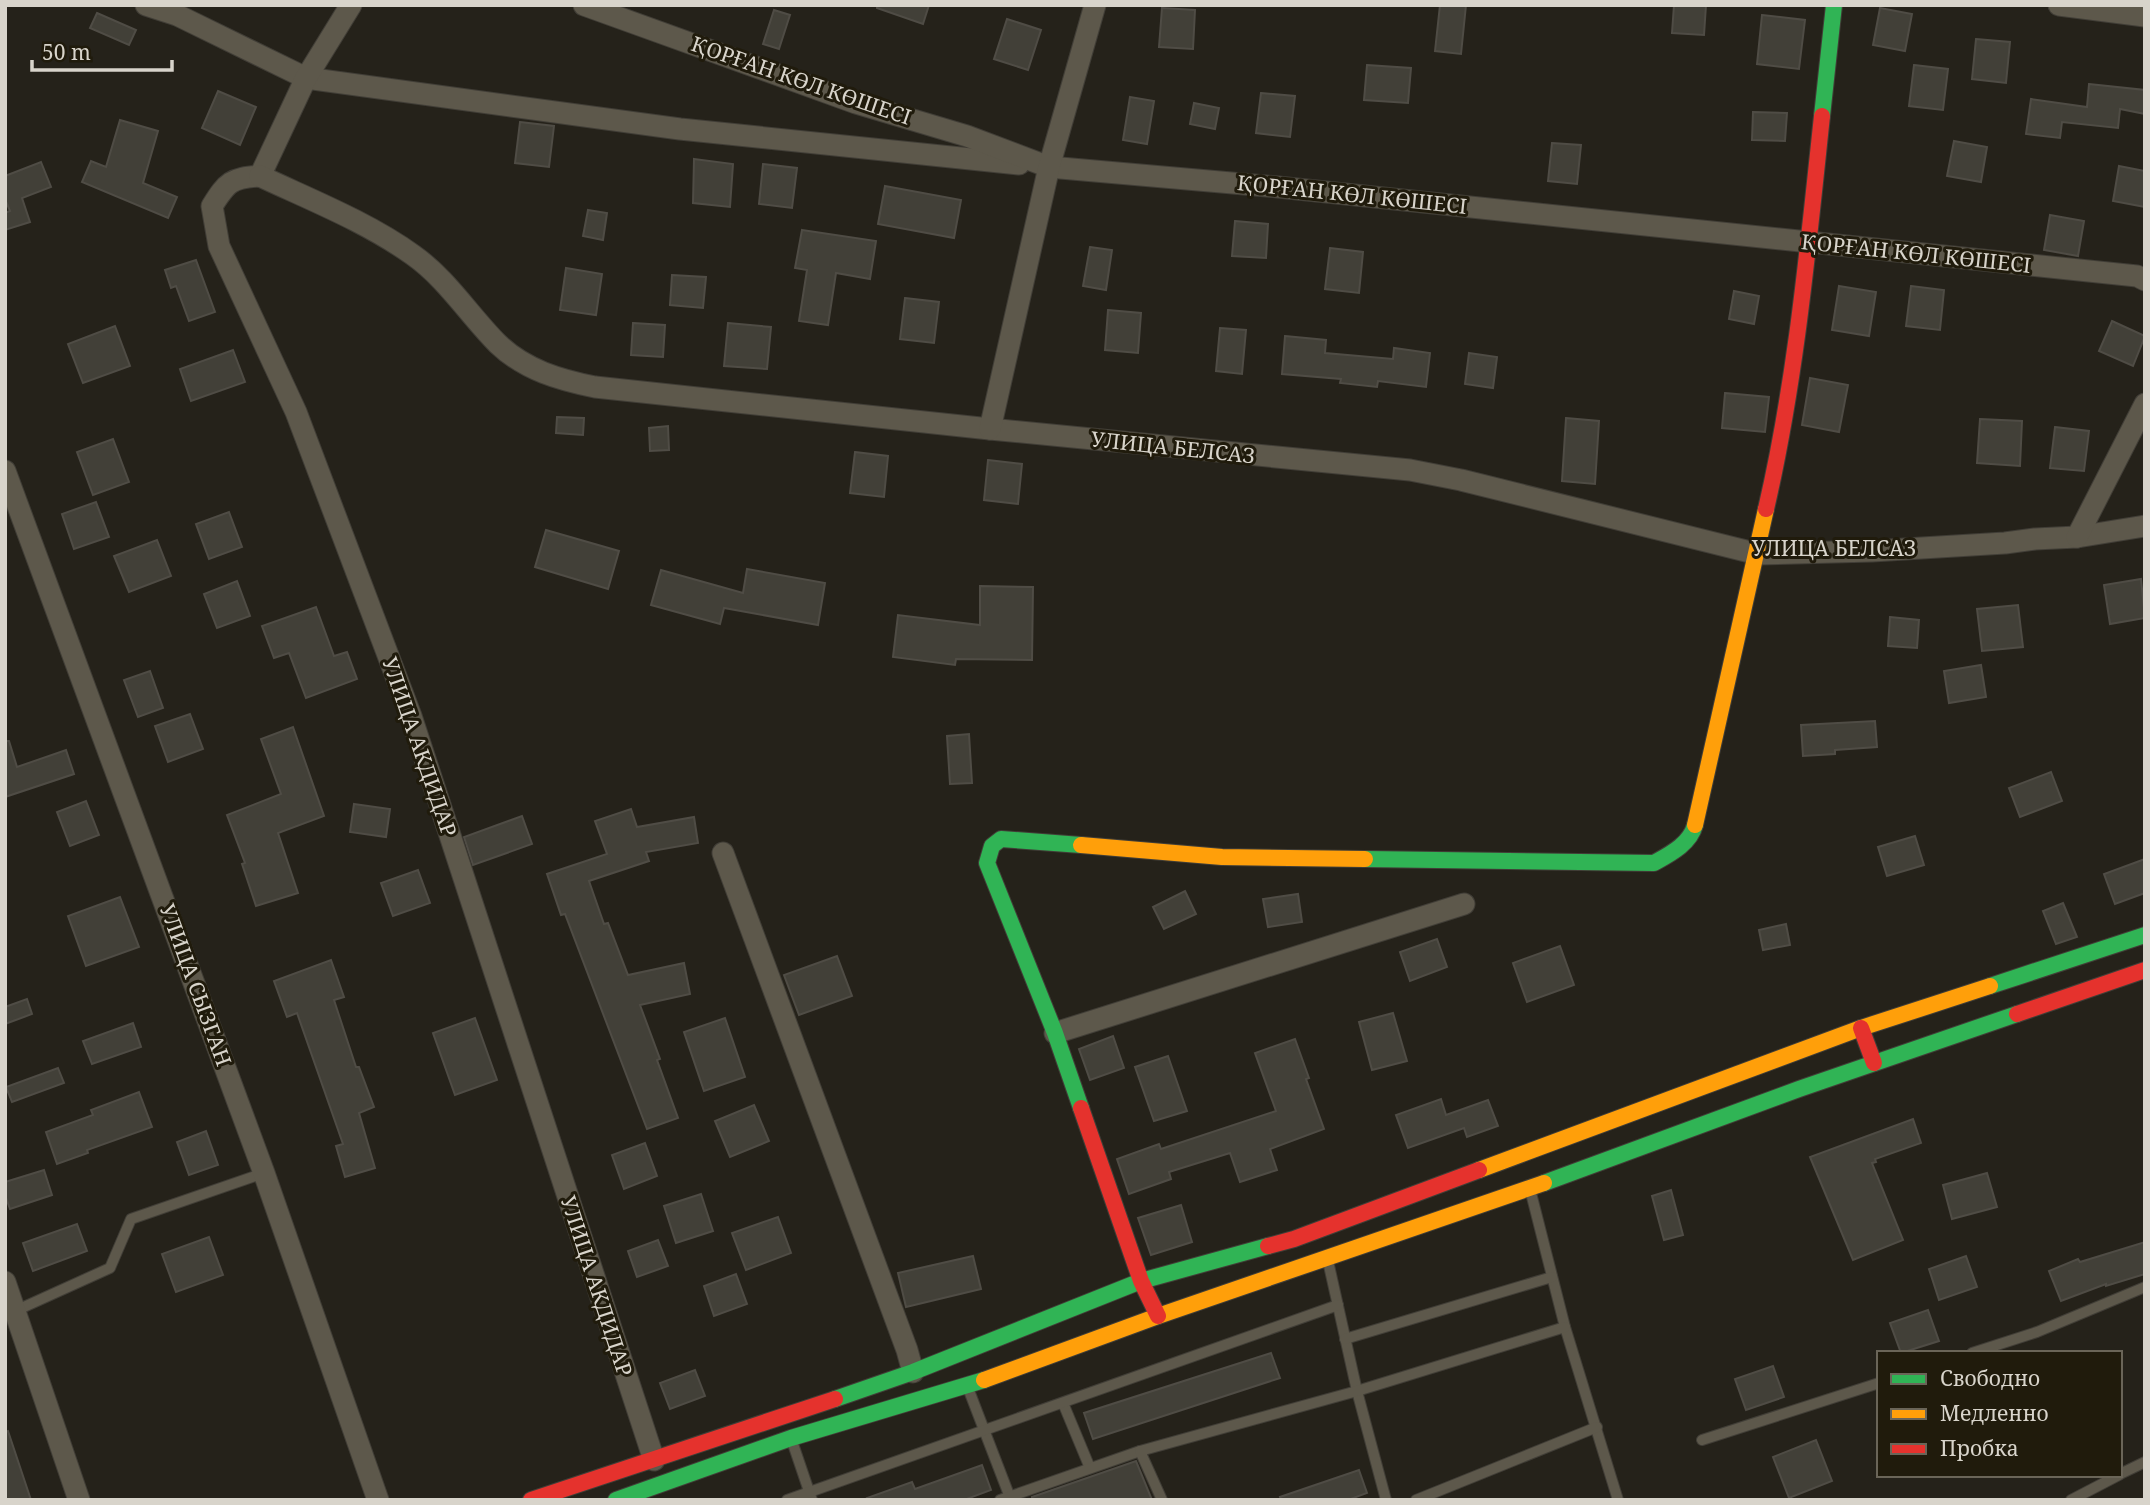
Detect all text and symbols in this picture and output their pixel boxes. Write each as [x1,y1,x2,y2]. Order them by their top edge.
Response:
scale bar [32,28,172,72]
street label: ҚОРҒАН КӨЛ КӨШЕСІ [688,29,915,131]
text: 50 m [42,38,91,66]
street label: ҚОРҒАН КӨЛ КӨШЕСІ [1236,168,1468,220]
street label: ҚОРҒАН КӨЛ КӨШЕСІ [1800,227,2032,279]
street label: УЛИЦА БЕЛСАЗ [1090,424,1256,470]
street label: УЛИЦА БЕЛСАЗ [1752,534,1916,562]
street label: УЛИЦА АКДИДАР [376,653,464,840]
street label: УЛИЦА СЫЗГАН [154,900,238,1070]
street label: УЛИЦА АКДИДАР [555,1192,639,1379]
legend [1877,1351,2122,1477]
text: Свободно [1940,1364,2040,1392]
text: Медленно [1940,1399,2049,1427]
text: Пробка [1940,1434,2019,1462]

